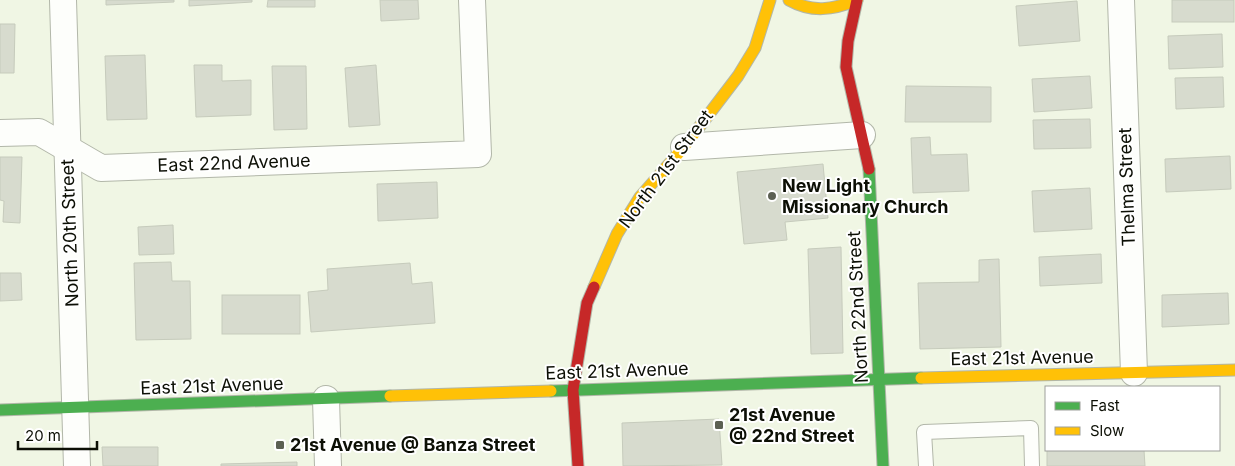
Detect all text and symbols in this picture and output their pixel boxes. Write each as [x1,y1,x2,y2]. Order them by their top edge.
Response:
street label: North 21st Street [614,105,717,232]
street label: Thelma Street [1114,127,1139,247]
street label: East 22nd Avenue [157,149,311,176]
street label: North 20th Street [56,159,83,307]
place label: New Light Missionary Church [782,175,949,217]
marker: New Light Missionary Church [766,190,778,202]
street label: North 22nd Street [843,230,872,384]
street label: East 21st Avenue [950,346,1094,369]
street label: East 21st Avenue [545,358,689,383]
street label: East 21st Avenue [140,373,284,398]
legend [1045,386,1220,451]
text: Fast [1090,396,1120,415]
place label: 21st Avenue @ 22nd Street [729,404,855,446]
scale bar [18,418,96,450]
marker: 21st Avenue @ 22nd Street [713,419,725,431]
text: Slow [1090,421,1124,440]
text: 20 m [25,426,61,445]
place label: 21st Avenue @ Banza Street [290,434,536,455]
marker: 21st Avenue @ Banza Street [274,439,286,451]

